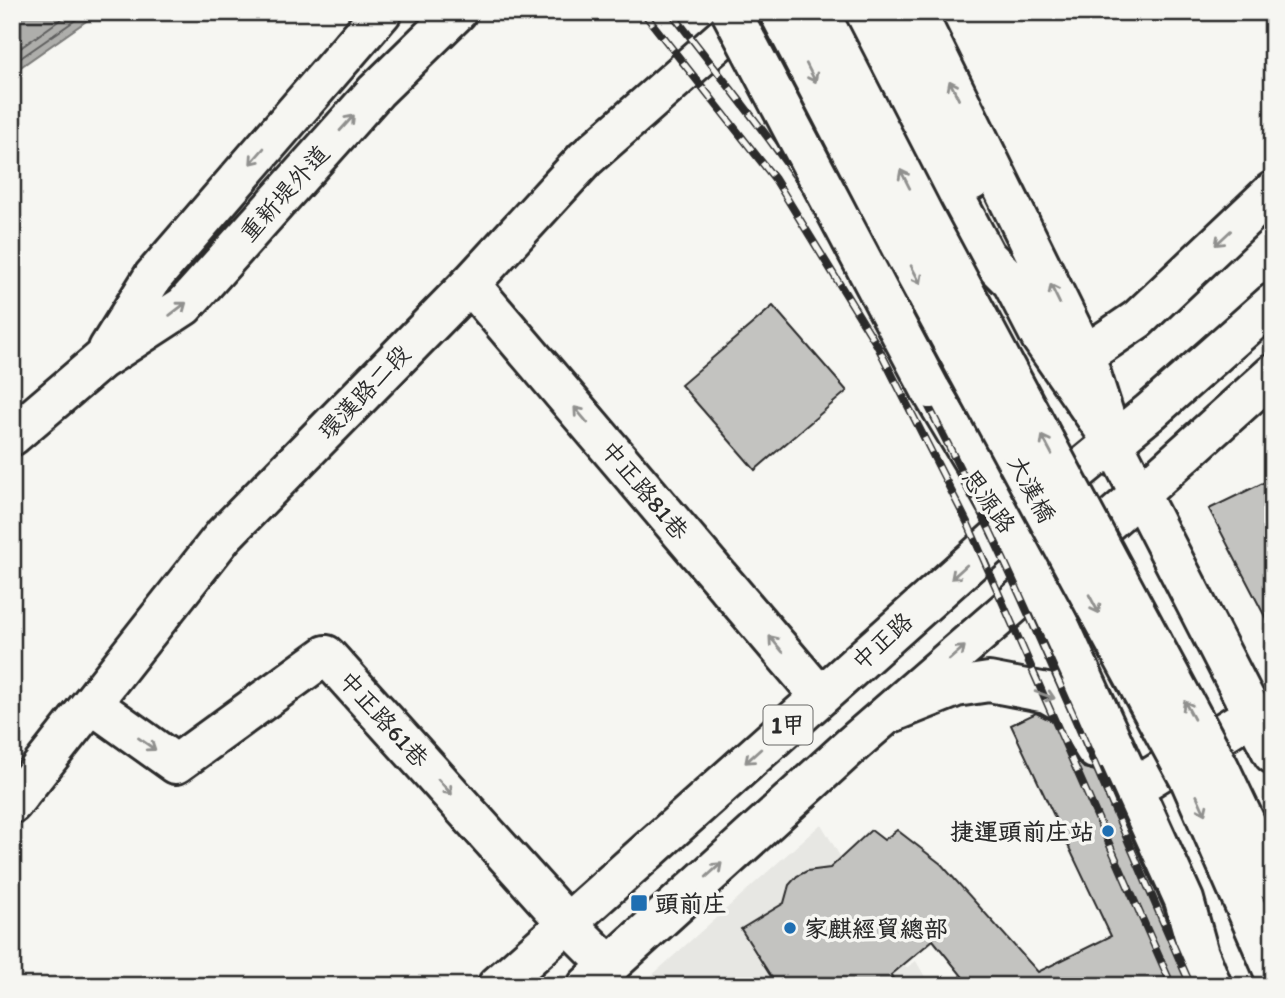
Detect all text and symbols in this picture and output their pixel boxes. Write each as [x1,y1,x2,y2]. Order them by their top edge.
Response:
one-way arrow [805,62,818,83]
one-way arrow [947,80,961,101]
one-way arrow [339,114,355,132]
street label: 重新堤外道 [233,139,335,247]
one-way arrow [249,147,265,165]
one-way arrow [898,169,911,190]
one-way arrow [1214,230,1232,246]
one-way arrow [909,264,923,284]
one-way arrow [1048,284,1062,305]
one-way arrow [168,302,187,316]
street label: 環漢路二段 [312,339,416,445]
one-way arrow [573,406,589,424]
street label: 中正路81巷 [595,435,695,545]
one-way arrow [1039,435,1053,456]
street label: 大漢橋 [1002,450,1062,528]
street label: 思源路 [956,463,1022,539]
one-way arrow [950,564,968,580]
one-way arrow [1088,593,1102,614]
street label: 中正路 [846,606,918,676]
one-way arrow [768,636,784,654]
one-way arrow [948,645,966,661]
street label: 中正路61巷 [333,665,435,773]
one-way arrow [1034,690,1055,702]
one-way arrow [1182,700,1195,721]
road number: 1甲 [764,706,812,744]
one-way arrow [137,737,156,751]
one-way arrow [744,748,762,764]
one-way arrow [437,778,453,796]
one-way arrow [1195,794,1208,815]
place label: 捷運頭前庄站 [950,817,1094,846]
marker: 捷運頭前庄站 [1100,823,1116,839]
one-way arrow [705,863,723,879]
place label: 頭前庄 [655,889,727,918]
marker: 頭前庄 [629,893,649,913]
place label: 家麒經貿總部 [804,914,948,943]
marker: 家麒經貿總部 [782,920,798,936]

